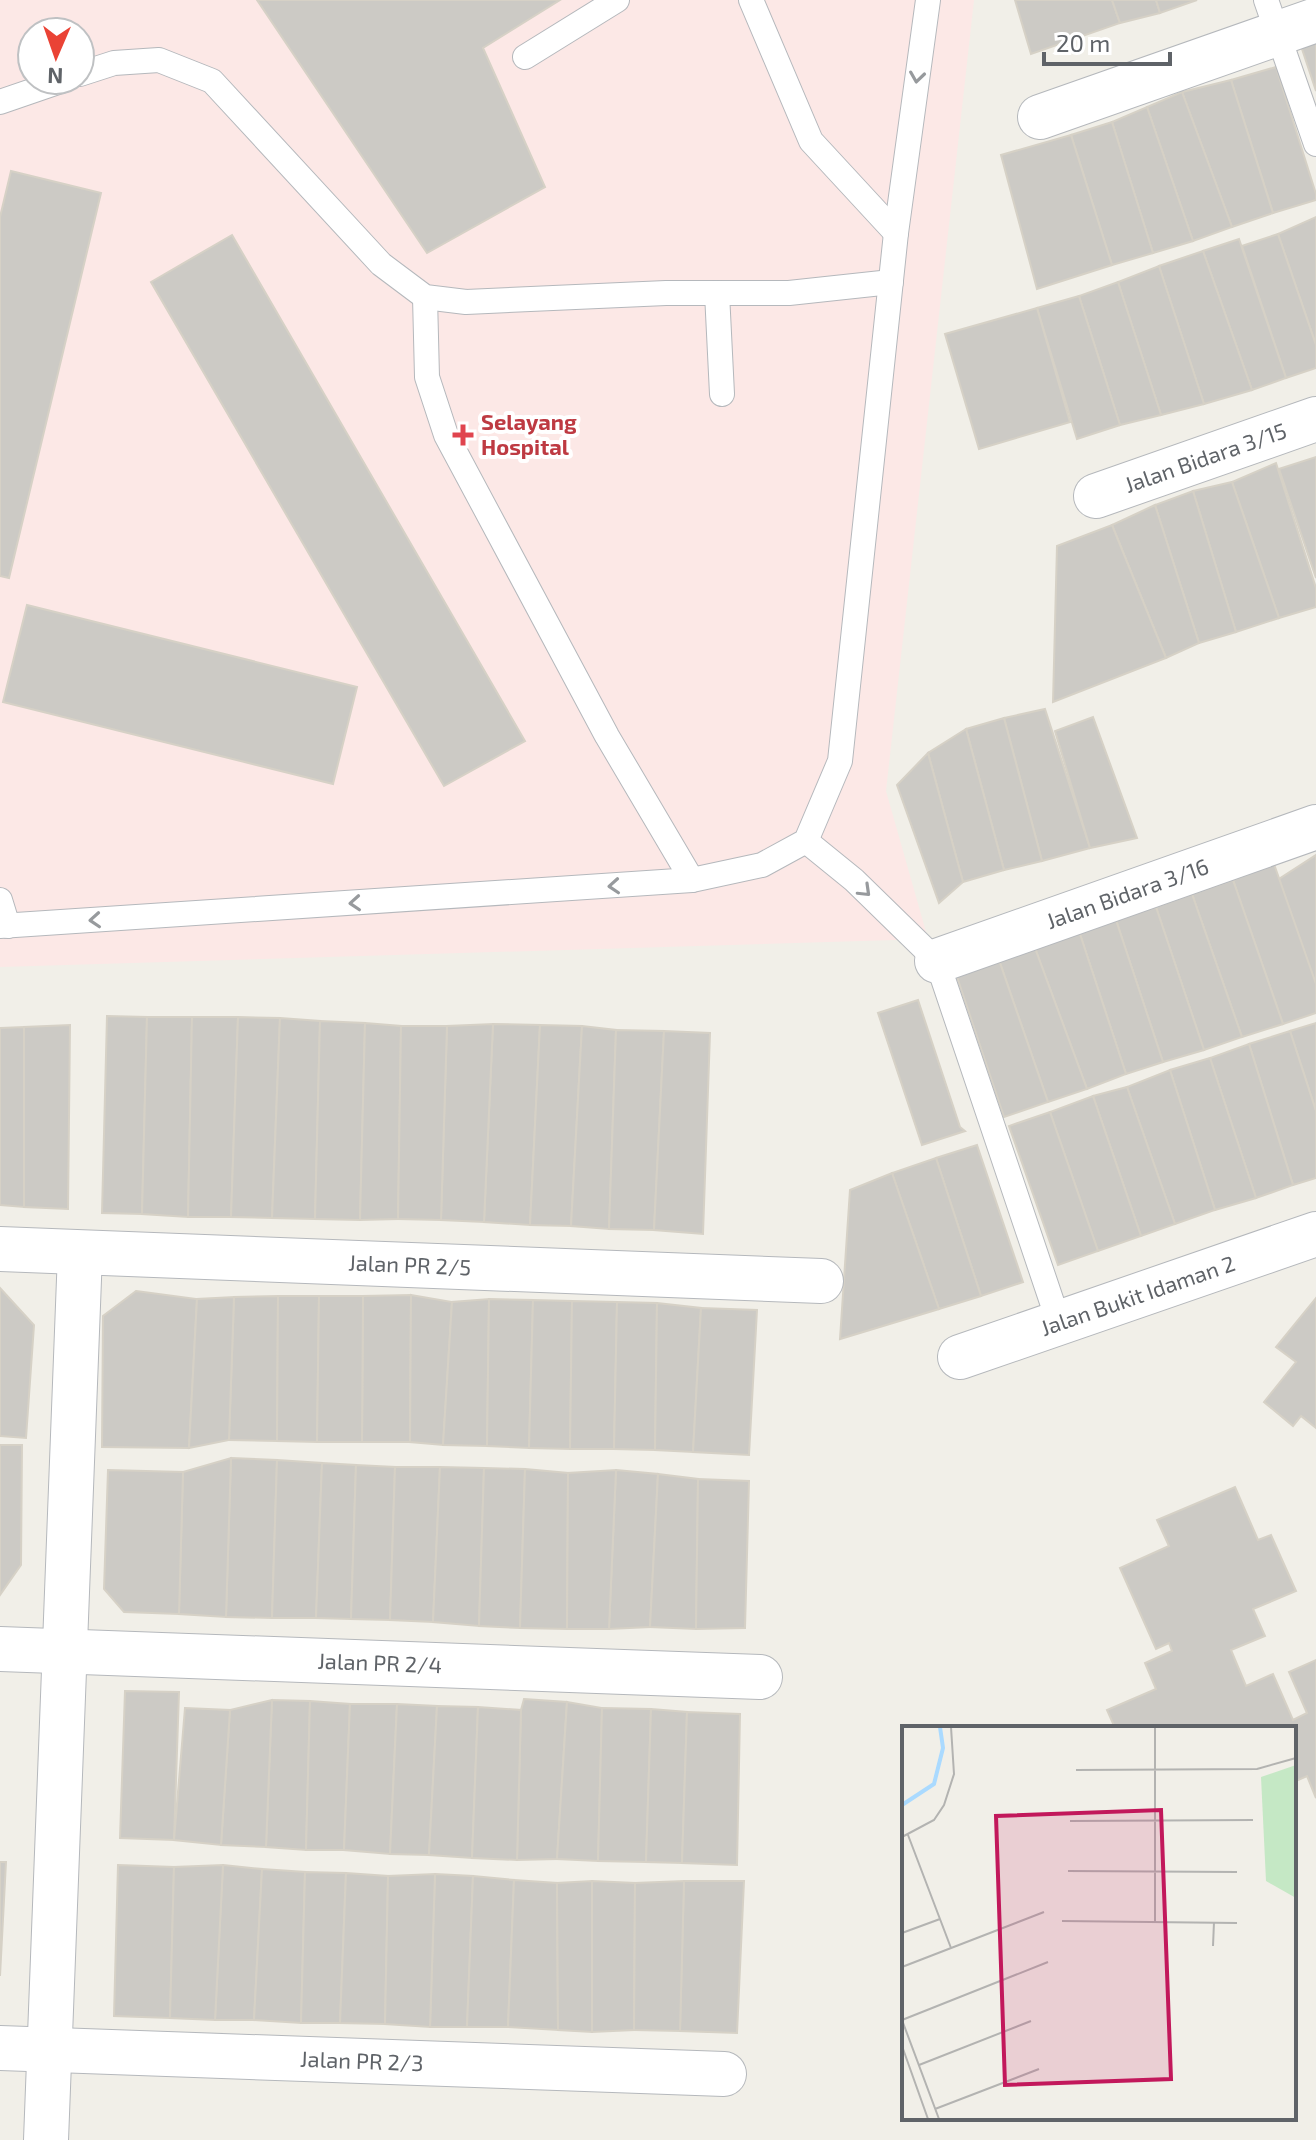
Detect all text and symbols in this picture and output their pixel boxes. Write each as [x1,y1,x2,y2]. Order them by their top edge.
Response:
north arrow [16,16,96,96]
scale bar [1044,16,1170,66]
text: 20 m [1056,28,1110,57]
text: N [47,64,64,90]
one-way arrow [909,70,926,84]
place label: Selayang Hospital [481,408,577,459]
street label: Jalan Bidara 3/15 [1121,416,1290,497]
marker: Selayang Hospital [452,424,474,446]
street label: Jalan Bidara 3/16 [1042,852,1212,933]
one-way arrow [607,877,620,894]
one-way arrow [856,882,870,896]
one-way arrow [348,894,361,911]
one-way arrow [88,911,101,928]
street label: Jalan PR 2/5 [348,1249,472,1279]
street label: Jalan Bukit Idaman 2 [1037,1249,1238,1340]
street label: Jalan PR 2/4 [317,1647,443,1677]
inset map [902,1726,1296,2120]
street label: Jalan PR 2/3 [300,2045,424,2075]

